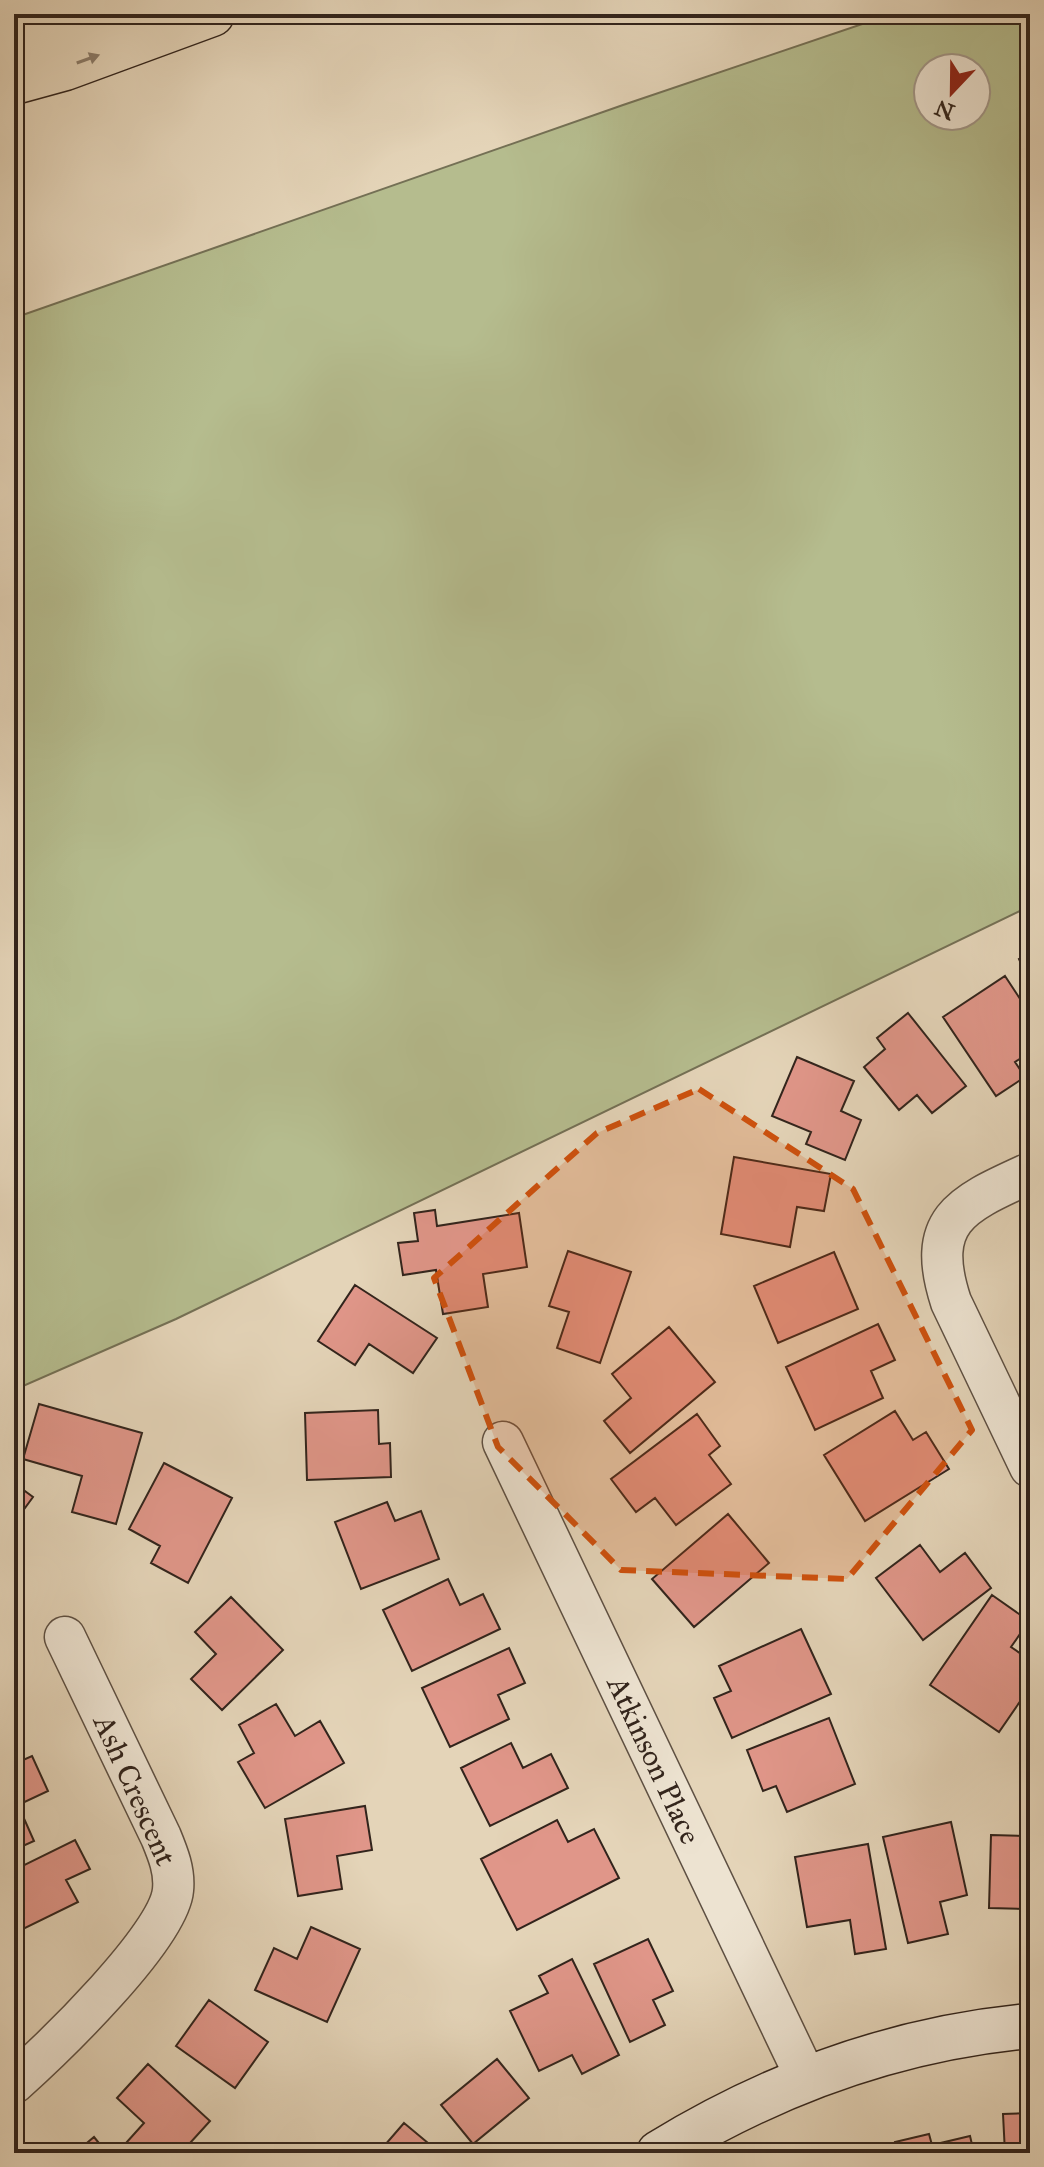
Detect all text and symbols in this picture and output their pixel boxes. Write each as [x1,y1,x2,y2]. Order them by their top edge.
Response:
one-way arrow [77,52,101,65]
north arrow [912,52,992,132]
text: N [931,94,958,126]
street label: Atkinson Place [599,1669,709,1850]
street label: Ash Crescent [85,1707,184,1871]

